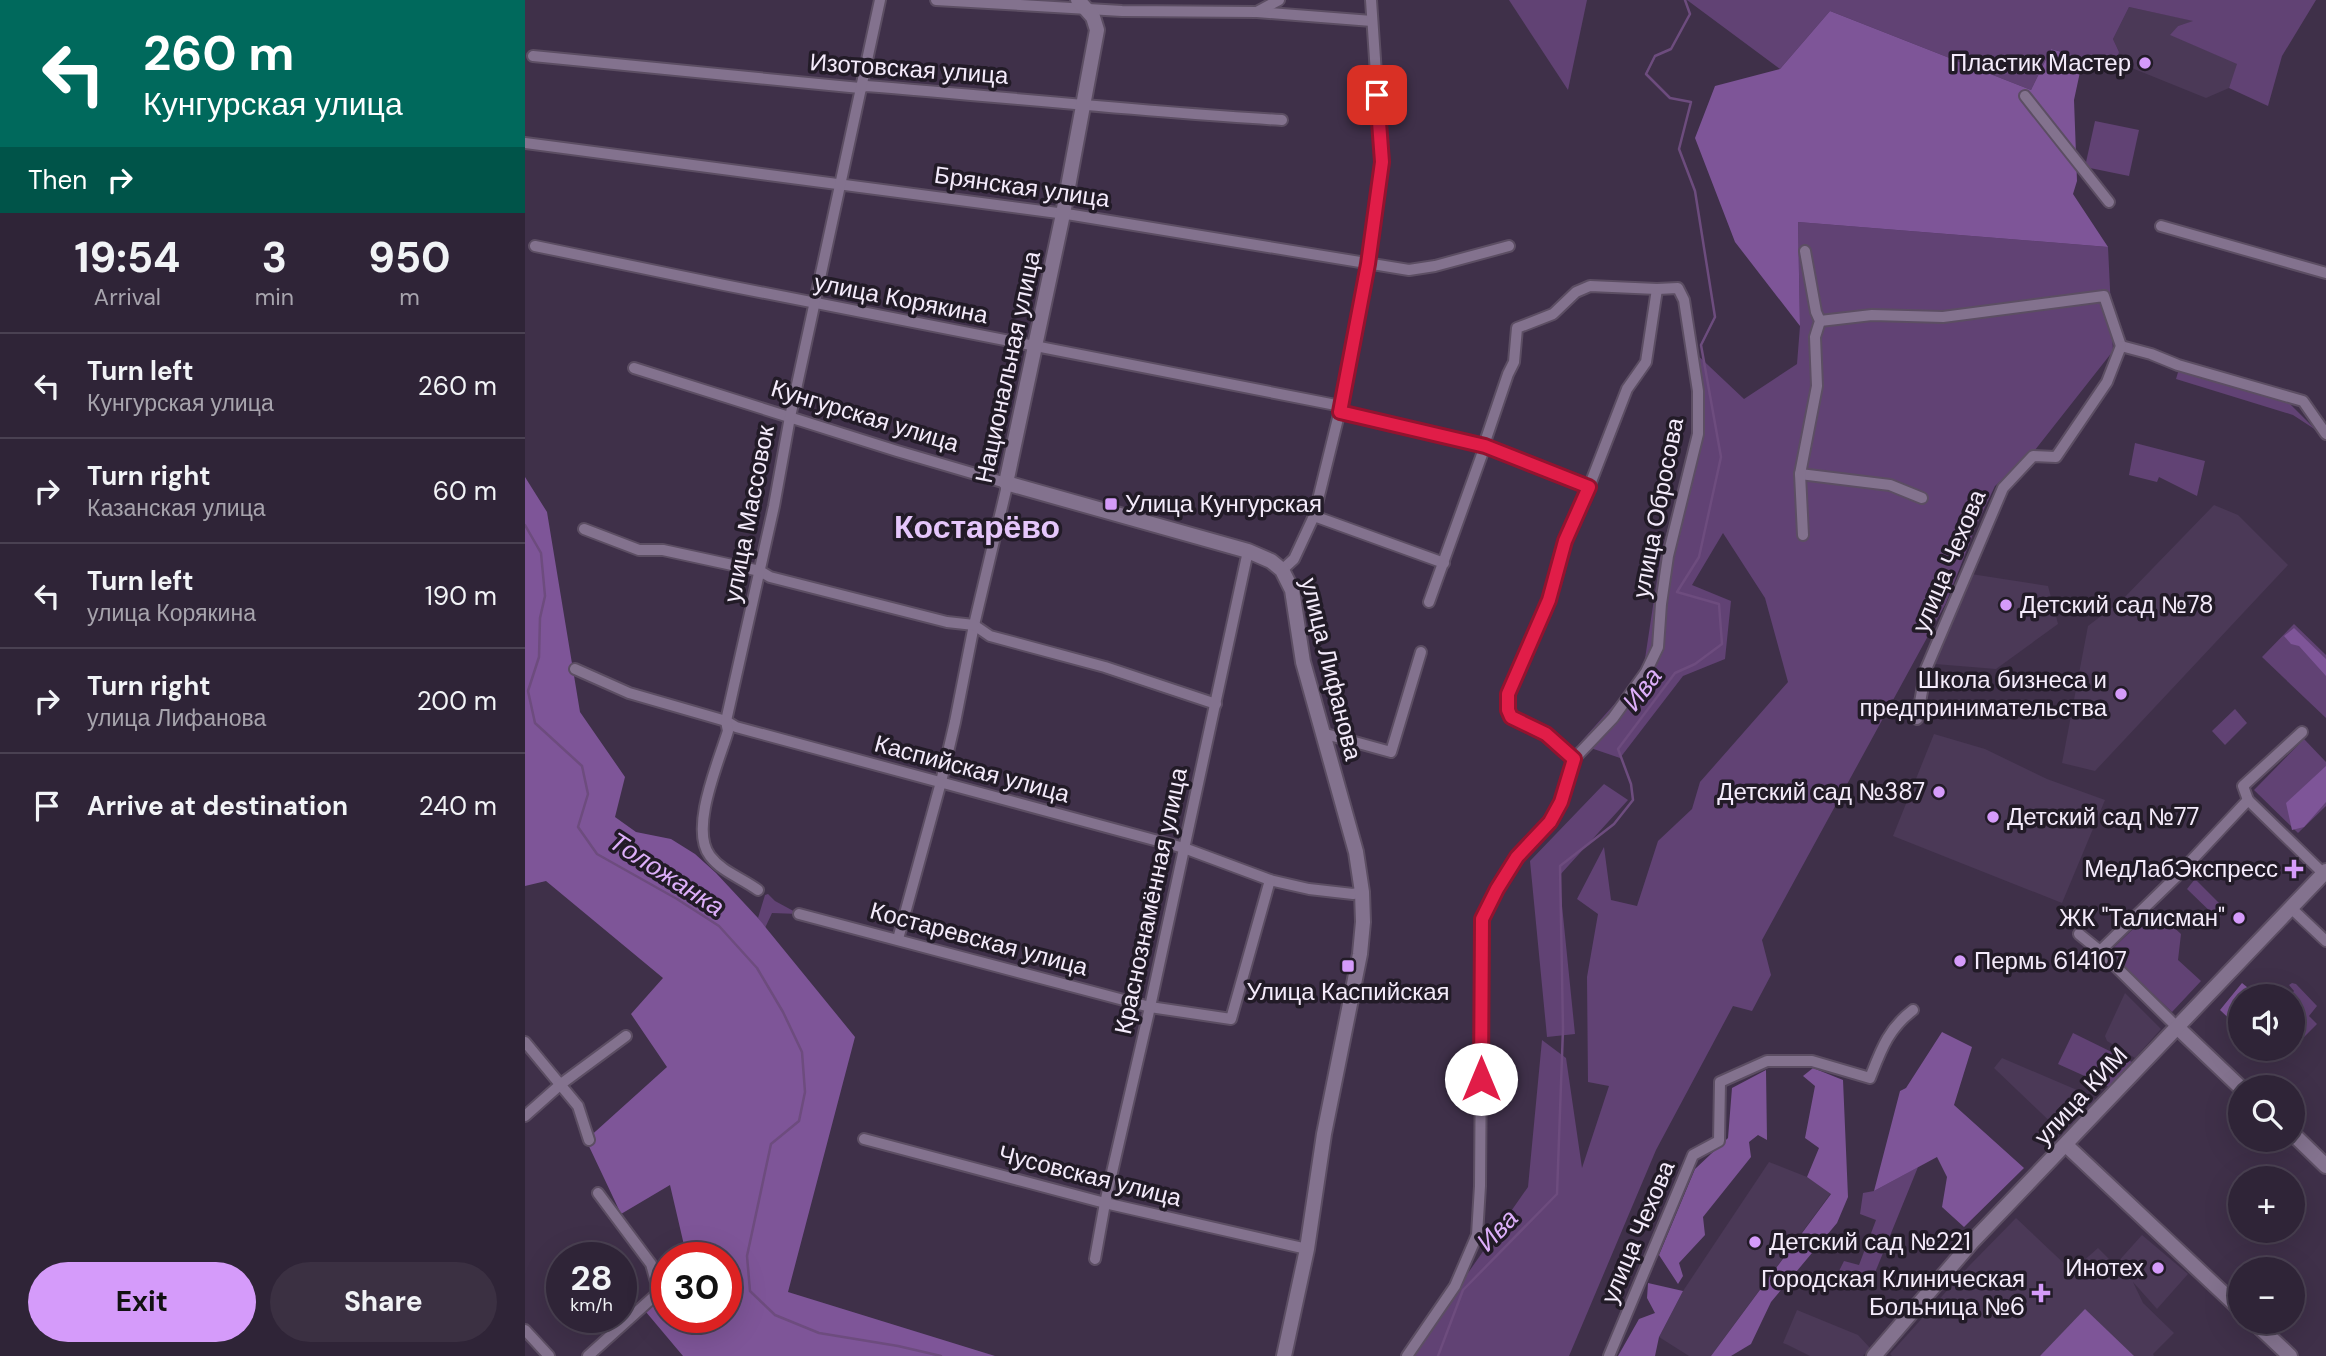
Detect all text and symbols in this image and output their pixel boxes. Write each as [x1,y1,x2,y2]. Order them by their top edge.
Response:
text: 260 m [143,21,294,85]
icon: left [28,28,119,119]
street label: Изотовская улица [809,46,1010,91]
place label: Пластик Мастер [1950,47,2131,78]
marker: Пластик Мастер [2137,55,2153,71]
pin [1347,65,1407,125]
icon: arrive [1358,76,1396,114]
text: Кунгурская улица [143,83,403,125]
street label: Брянская улица [932,159,1112,214]
icon: right [101,161,139,199]
text: Then [28,163,87,197]
text: 19:54 [74,230,180,285]
text: 3 [262,230,287,285]
text: 950 [368,230,451,285]
street label: Национальная улица [968,247,1047,486]
street label: улица Корякина [812,266,991,331]
text: Arrival [94,282,161,312]
text: min [255,282,294,312]
text: m [399,282,420,312]
text: Turn left [87,354,194,388]
icon: left [28,367,66,405]
text: 260 m [418,369,497,403]
street label: Кунгурская улица [767,372,963,459]
text: Кунгурская улица [87,388,274,418]
street label: улица Обросова [1625,415,1690,601]
street label: улица Массовок [716,422,781,605]
text: Turn right [87,459,211,493]
icon: right [28,472,66,510]
text: 60 m [433,474,497,508]
street label: улица Чехова [1905,484,1993,637]
place label: Улица Кунгурская [1125,488,1322,519]
text: Казанская улица [87,493,266,523]
marker: Улица Кунгурская [1103,496,1119,512]
district label: Костарёво [894,506,1060,548]
text: Turn left [87,564,194,598]
street label: улица Лифанова [1294,574,1369,764]
icon: left [28,577,66,615]
text: 190 m [425,579,497,613]
place label: Детский сад №78 [2020,589,2214,620]
marker: Детский сад №78 [1998,597,2014,613]
text: улица Корякина [87,598,256,628]
water label: Ива [1615,660,1669,718]
place label: Школа бизнеса и предпринимательства [1860,664,2108,723]
text: Turn right [87,669,211,703]
icon: right [28,682,66,720]
text: 200 m [417,684,497,718]
marker: Школа бизнеса и предпринимательства [2113,686,2129,702]
text: улица Лифанова [87,703,266,733]
street label: Каспийская улица [871,728,1074,810]
street label: Краснознамённая улица [1107,764,1194,1037]
place label: Детский сад №387 [1717,776,1925,807]
marker: Детский сад №387 [1931,784,1947,800]
icon: arrive [28,787,66,825]
text: Arrive at destination [87,789,348,823]
text: 240 m [419,789,497,823]
place label: Детский сад №77 [2007,801,2199,832]
marker: Детский сад №77 [1985,809,2001,825]
water label: Толожанка [603,824,731,924]
place label: МедЛабЭкспресс [2084,853,2278,884]
marker: МедЛабЭкспресс [2284,859,2304,879]
street label: Костаревская улица [867,895,1092,983]
place label: ЖК "Талисман" [2059,902,2225,933]
marker: ЖК "Талисман" [2231,910,2247,926]
place label: Пермь 614107 [1974,945,2127,976]
marker: Пермь 614107 [1952,953,1968,969]
marker: Улица Каспийская [1340,958,1356,974]
place label: Улица Каспийская [1246,976,1450,1007]
map controls [2228,984,2305,1334]
button: sound [2228,984,2305,1061]
street label: улица КИМ [2027,1040,2134,1151]
position arrow [1444,1042,1518,1116]
button: search [2228,1075,2305,1152]
street label: Чусовская улица [995,1138,1185,1213]
street label: улица Чехова [1594,1155,1682,1308]
button: + [2228,1166,2305,1243]
water label: Ива [1469,1202,1525,1258]
place label: Детский сад №221 [1769,1226,1971,1257]
marker: Детский сад №221 [1747,1234,1763,1250]
speed limit sign: 30 [651,1242,742,1333]
place label: Инотех [2065,1252,2144,1283]
text: 28 [570,1255,613,1301]
button: − [2228,1257,2305,1334]
marker: Инотех [2150,1260,2166,1276]
button: Exit [28,1262,256,1342]
button: Share [270,1262,497,1342]
place label: Городская Клиническая Больница №6 [1761,1263,2025,1322]
marker: Городская Клиническая Больница №6 [2031,1283,2051,1303]
text: km/h [570,1293,613,1317]

